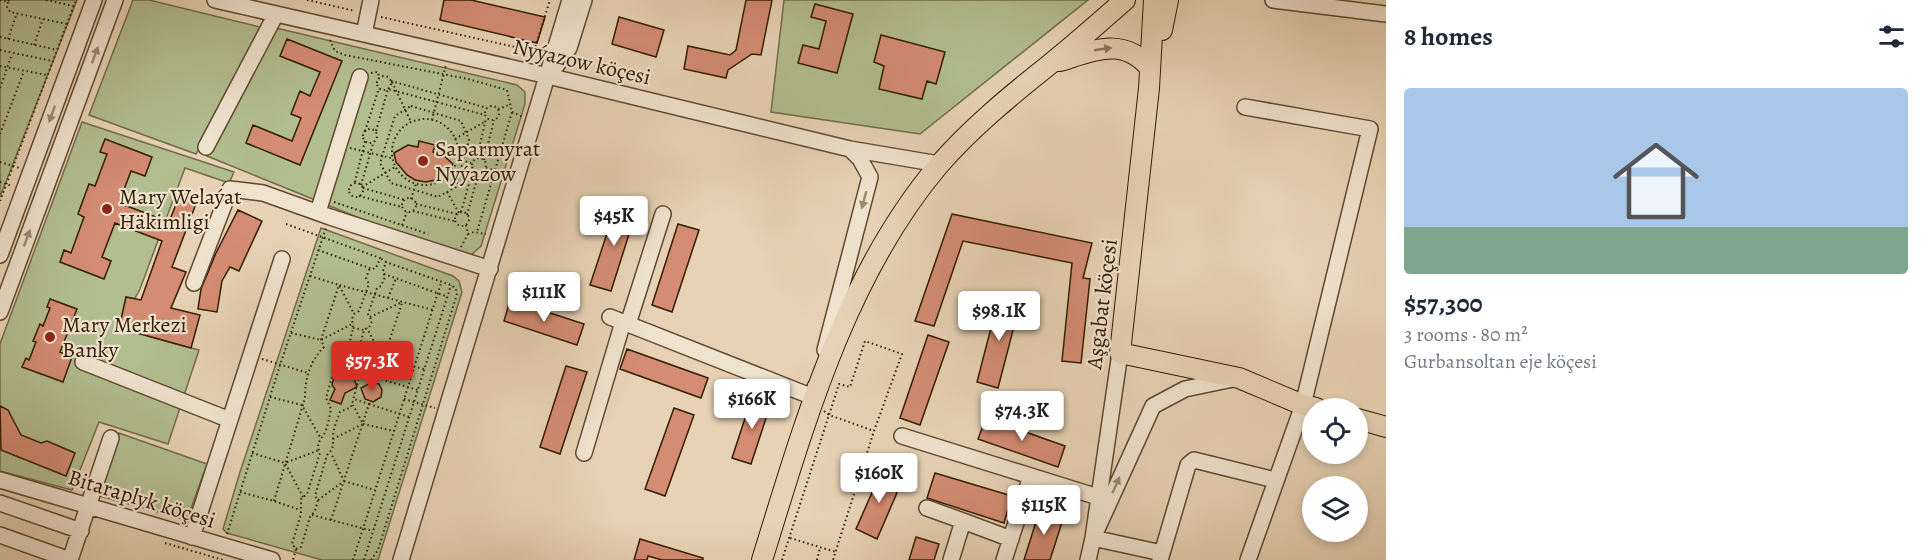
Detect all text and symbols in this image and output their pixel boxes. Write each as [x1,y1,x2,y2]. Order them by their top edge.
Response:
text: 8 homes [1404,19,1493,54]
icon: filters [1875,20,1908,53]
street label: Nyýazow köçesi [510,32,654,92]
one-way arrow [1094,45,1113,54]
one-way arrow [90,46,100,64]
one-way arrow [47,105,56,123]
icon: home [1602,127,1710,235]
place label: Saparmyrat Nyýazow [435,134,540,189]
marker: Saparmyrat Nyýazow [416,154,430,168]
place label: Mary Welaýat Häkimligi [119,182,241,237]
one-way arrow [859,191,869,209]
pin: $45K [578,196,650,247]
marker: Mary Welaýat Häkimligi [100,202,114,216]
text: $45K [594,202,634,229]
one-way arrow [23,229,33,247]
street label: Aşgabat köçesi [1079,237,1125,372]
pin: $111K [502,272,586,323]
text: $111K [522,278,566,305]
text: $57,300 [1404,286,1483,321]
pin: $98.1K [950,291,1048,342]
text: $98.1K [972,297,1026,324]
place label: Mary Merkezi Banky [62,310,187,365]
text: 3 rooms · 80 m² [1404,321,1528,348]
marker: Mary Merkezi Banky [43,330,57,344]
pin: $57.3K [323,341,421,392]
text: $57.3K [345,347,399,374]
text: Gurbansoltan eje köçesi [1404,348,1597,375]
pin: $166K [710,379,794,430]
text: $166K [728,385,776,412]
pin: $74.3K [973,391,1071,442]
text: $74.3K [995,397,1049,424]
map controls [1302,398,1368,542]
button: locate [1302,398,1368,464]
pin: $160K [837,453,921,504]
text: $160K [854,459,904,486]
street label: Bitaraplyk köçesi [64,462,219,536]
one-way arrow [1112,476,1122,494]
button: layers [1302,476,1368,542]
pin: $115K [1002,485,1086,536]
text: $115K [1021,491,1067,518]

